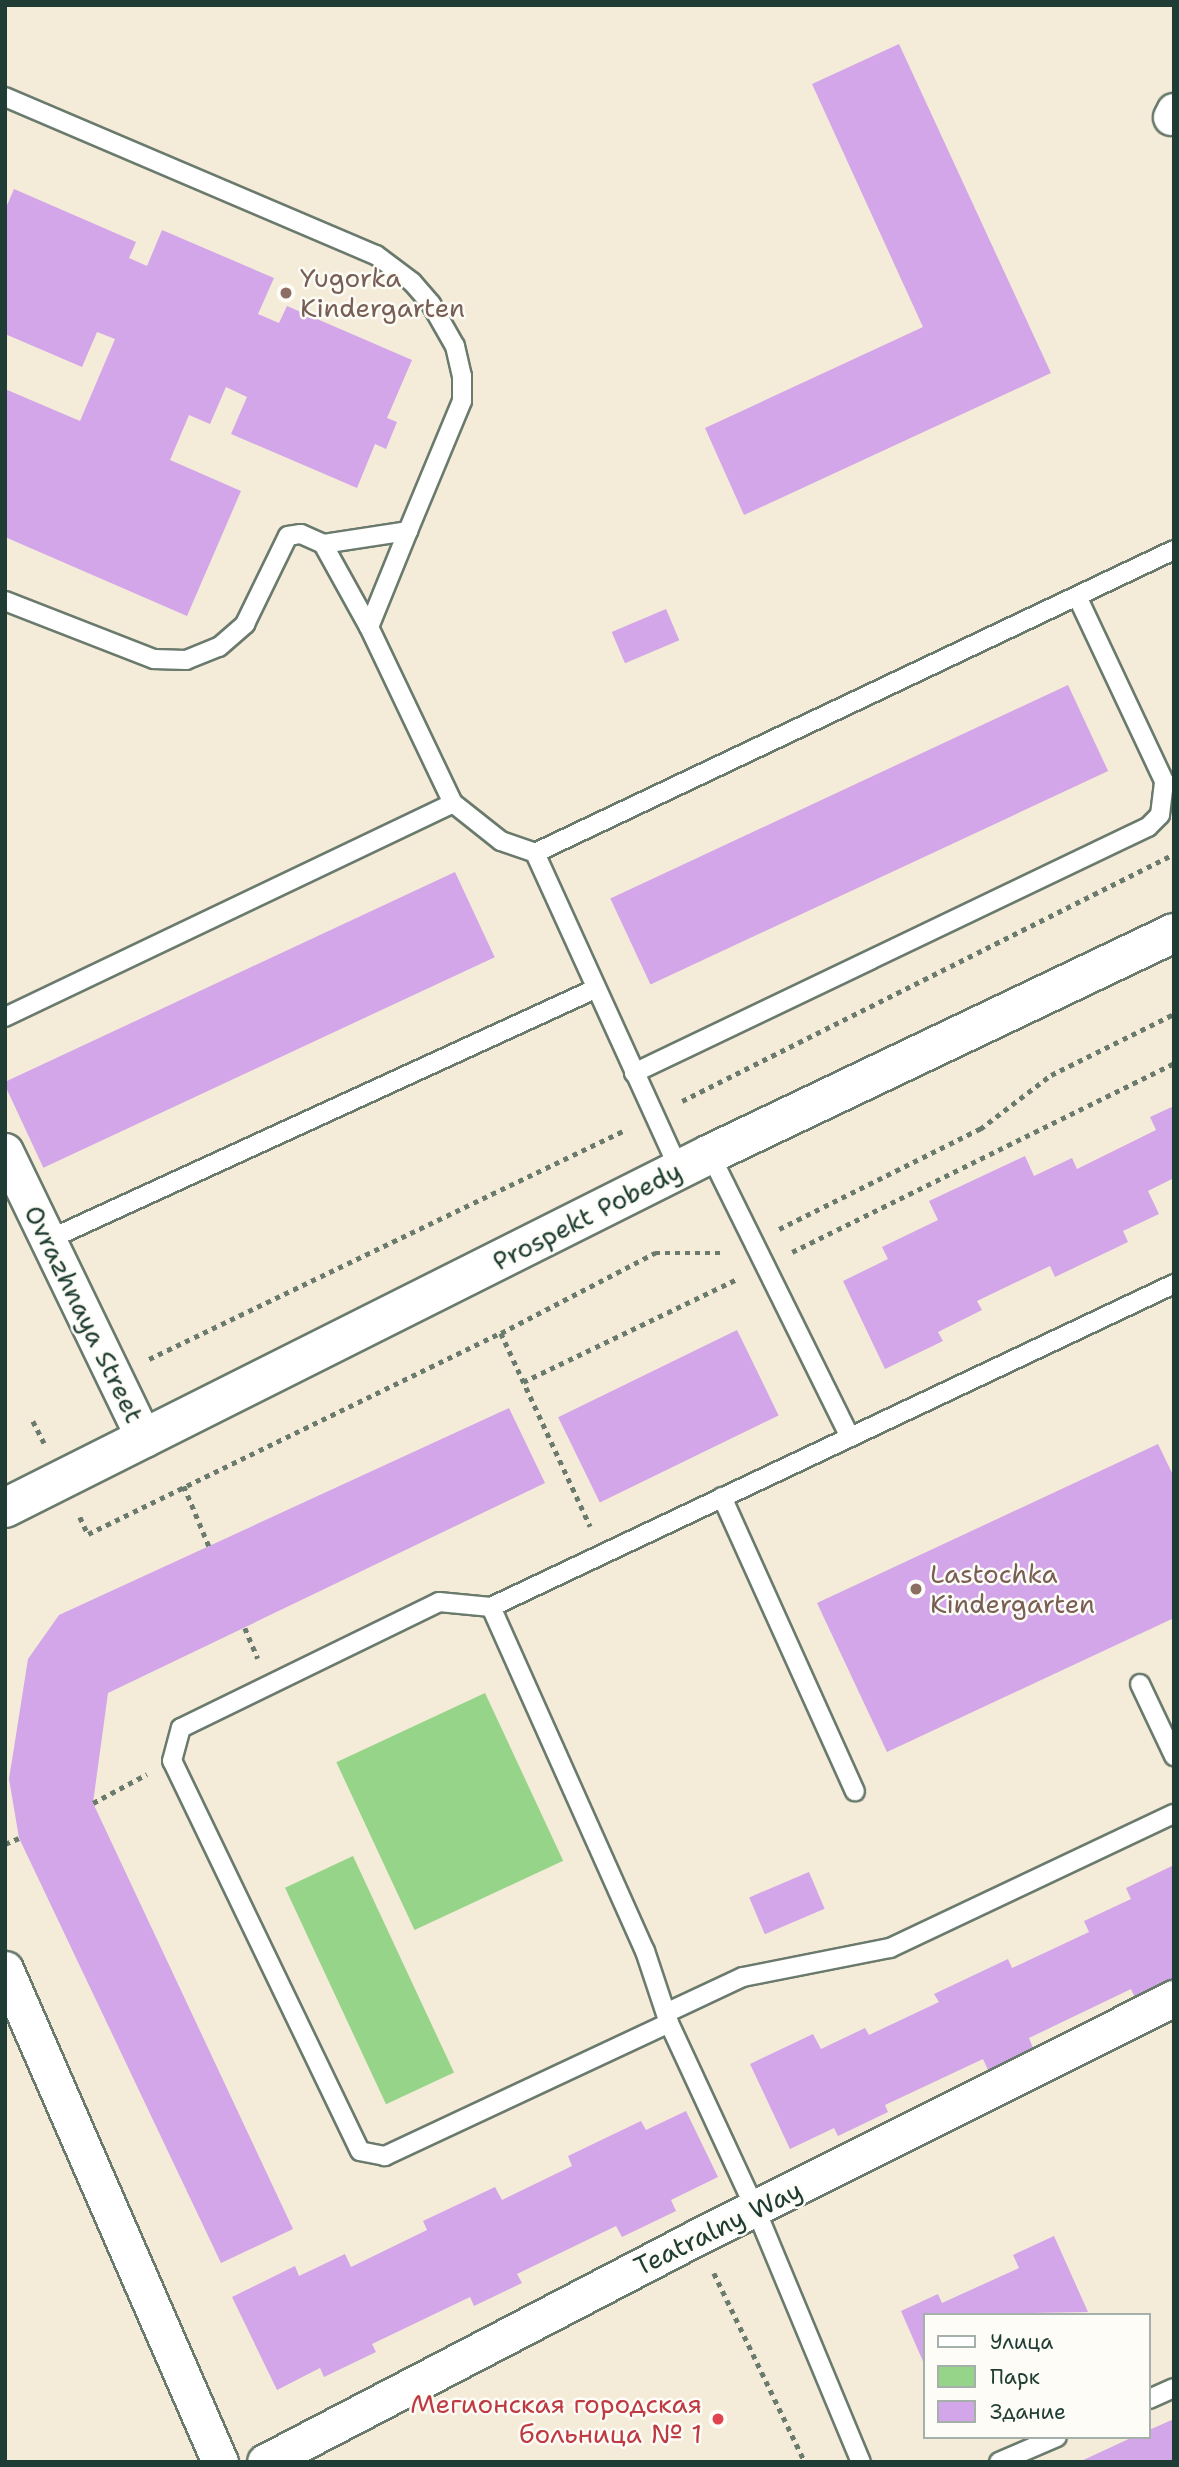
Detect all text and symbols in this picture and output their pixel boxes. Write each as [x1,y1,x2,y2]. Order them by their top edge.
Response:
place label: Yugorka Kindergarten [300,262,465,324]
marker: Yugorka Kindergarten [278,285,294,301]
street label: Prospekt Pobedy [487,1155,687,1277]
street label: Ovrazhnaya Street [18,1200,150,1428]
place label: Lastochka Kindergarten [930,1558,1095,1620]
marker: Lastochka Kindergarten [908,1581,924,1597]
street label: Teatralny Way [629,2174,807,2282]
legend [923,2313,1151,2439]
text: Улица [990,2328,1053,2356]
text: Парк [990,2363,1040,2391]
place label: Мегионская городская больница № 1 [410,2388,702,2450]
text: Здание [990,2398,1066,2426]
marker: Мегионская городская больница № 1 [708,2409,728,2429]

